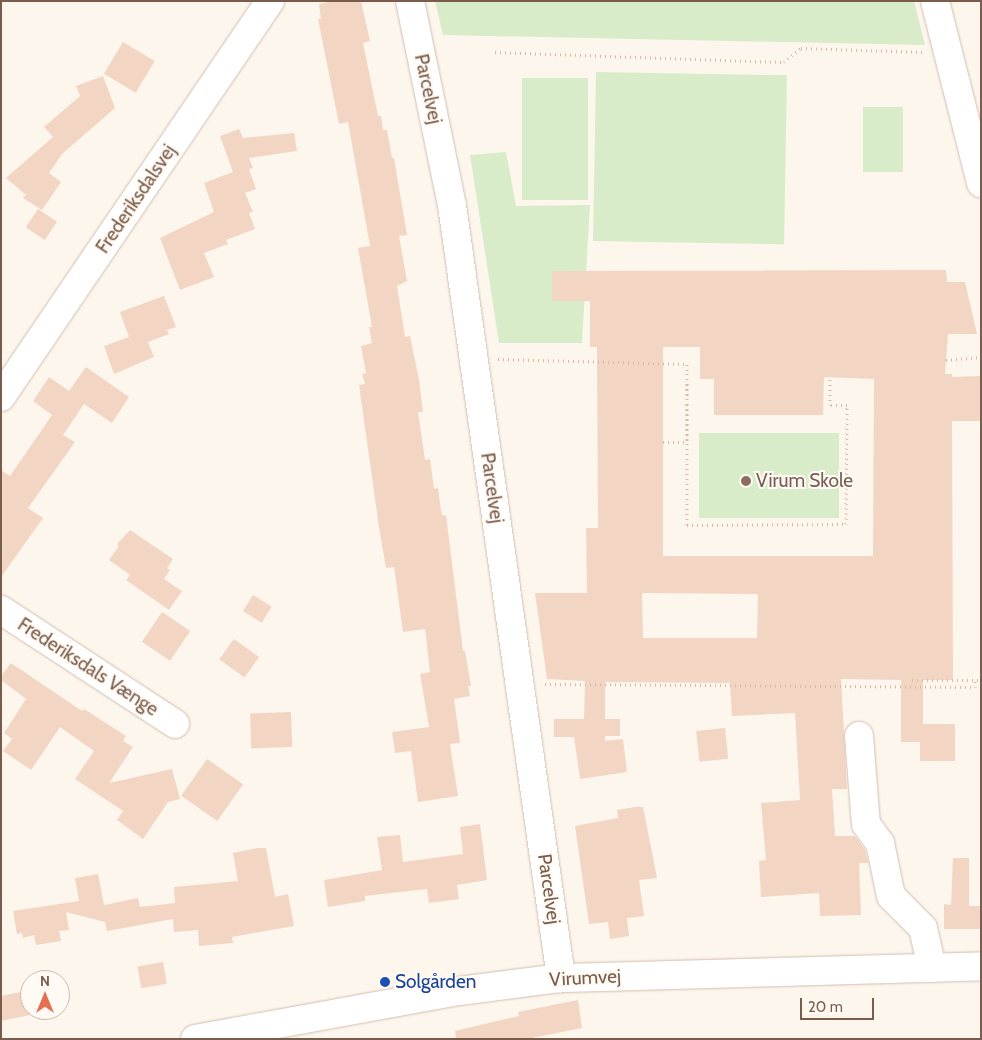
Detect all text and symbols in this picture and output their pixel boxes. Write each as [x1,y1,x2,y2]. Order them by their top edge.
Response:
street label: Parcelvej [409,52,447,126]
street label: Frederiksdalsvej [91,140,181,258]
street label: Parcelvej [476,451,508,525]
place label: Virum Skole [756,470,853,492]
marker: Virum Skole [740,475,752,487]
street label: Frederiksdals Vænge [13,613,163,721]
street label: Parcelvej [533,852,565,926]
street label: Virumvej [549,965,621,991]
north arrow [20,970,70,1020]
place label: Solgården [395,971,476,993]
text: N [40,972,50,990]
marker: Solgården [379,976,391,988]
scale bar [802,988,876,1020]
text: 20 m [808,998,843,1016]

